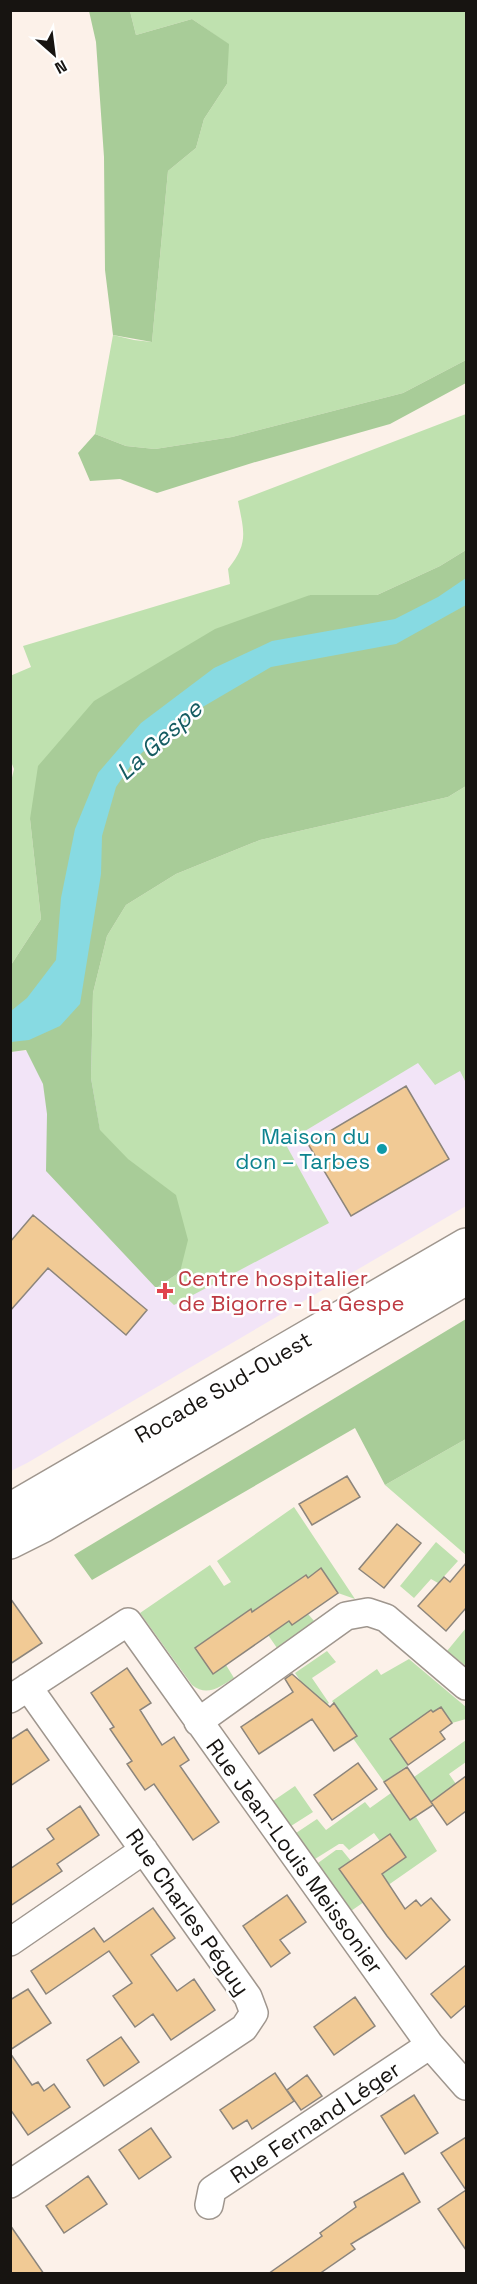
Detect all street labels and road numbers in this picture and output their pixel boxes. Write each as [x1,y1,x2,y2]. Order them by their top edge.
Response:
street label: Rocade Sud-Ouest [130,1325,316,1449]
street label: Rue Jean-Louis Meissonier [200,1733,390,1979]
street label: Rue Charles Péguy [120,1823,256,2001]
street label: Rue Fernand Léger [225,2055,405,2189]

